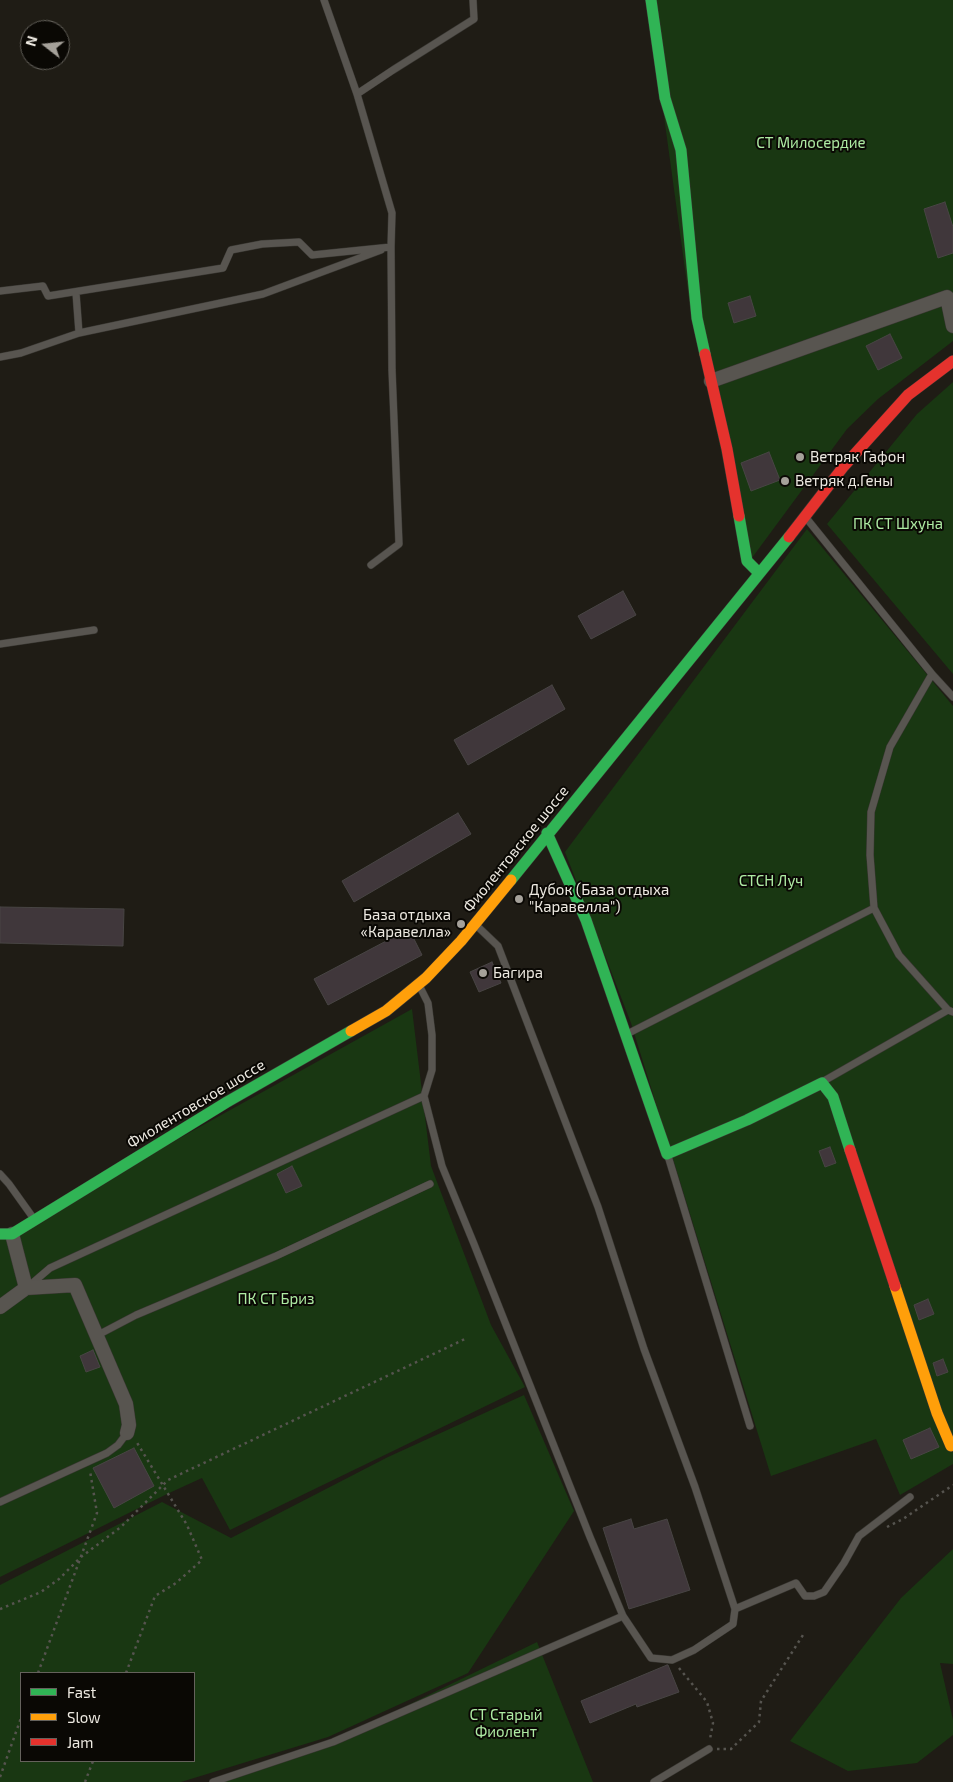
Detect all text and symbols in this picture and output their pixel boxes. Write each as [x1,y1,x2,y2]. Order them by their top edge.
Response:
north arrow [20,20,70,70]
text: N [21,34,41,48]
park label: СТ Милосердие [756,134,866,152]
place label: Ветряк Гафон [810,448,905,466]
marker: Ветряк Гафон [794,451,806,463]
place label: Ветряк д.Гены [795,472,893,490]
marker: Ветряк д.Гены [779,475,791,487]
park label: ПК СТ Шхуна [853,515,943,533]
street label: Фиолентовское шоссе [459,782,573,916]
park label: СТСН Луч [739,872,803,890]
place label: Дубок (База отдыха "Каравелла") [529,881,669,916]
marker: Дубок (База отдыха "Каравелла") [513,893,525,905]
place label: База отдыха «Каравелла» [361,906,451,941]
marker: База отдыха «Каравелла» [455,918,467,930]
place label: Багира [493,964,543,982]
marker: Багира [477,967,489,979]
street label: Фиолентовское шоссе [124,1056,268,1152]
park label: ПК СТ Бриз [238,1290,314,1308]
legend [20,1672,195,1762]
text: Fast [67,1683,96,1701]
park label: СТ Старый Фиолент [469,1706,543,1741]
text: Slow [67,1708,101,1726]
text: Jam [67,1733,93,1751]

